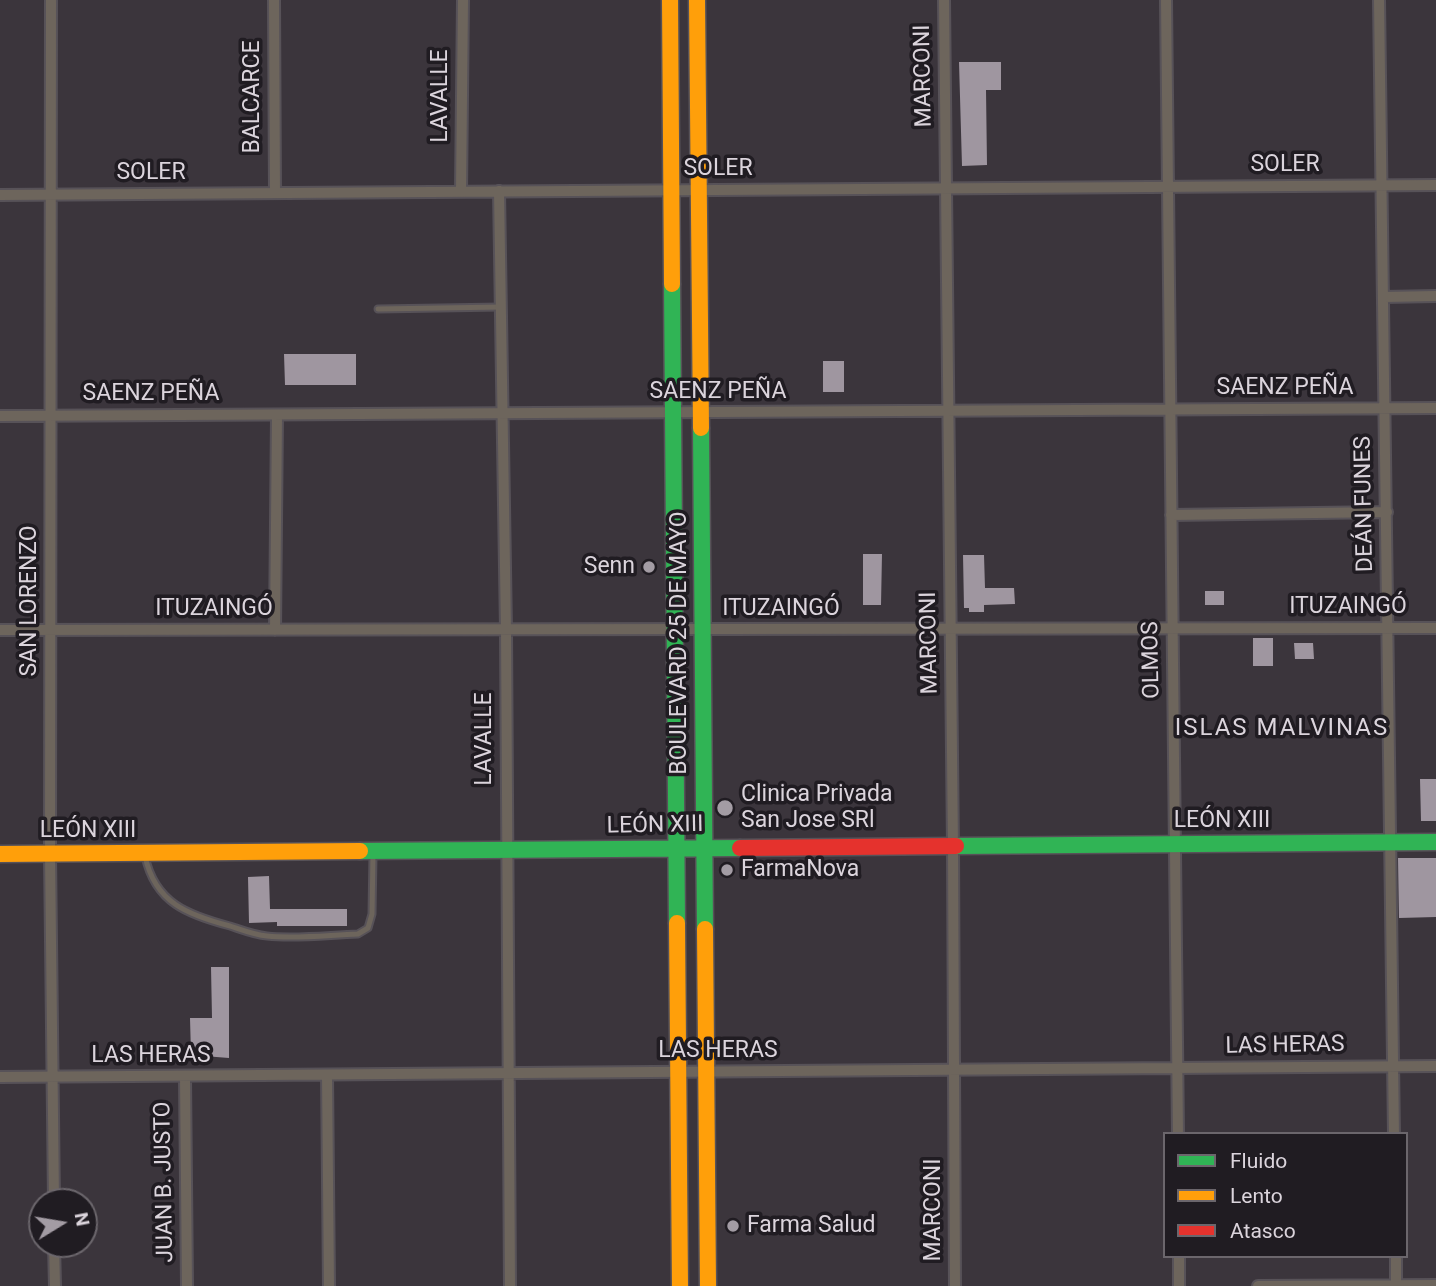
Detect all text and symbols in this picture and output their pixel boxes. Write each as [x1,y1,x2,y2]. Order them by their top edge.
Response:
street label: MARCONI [909,24,939,128]
street label: BALCARCE [239,40,267,154]
street label: LAVALLE [427,49,455,143]
street label: SOLER [1250,151,1320,179]
street label: SOLER [683,155,753,183]
street label: SOLER [116,159,186,187]
street label: SAENZ PEÑA [1217,374,1353,402]
street label: SAENZ PEÑA [650,378,786,406]
street label: SAENZ PEÑA [83,380,219,408]
street label: DEÁN FUNES [1350,436,1380,572]
street label: BOULEVARD 25 DE MAYO [666,511,694,775]
street label: SAN LORENZO [16,525,44,677]
place label: Senn [584,553,635,581]
marker: Senn [641,559,657,575]
street label: MARCONI [915,591,945,695]
street label: ITUZAINGÓ [1289,593,1407,621]
street label: ITUZAINGÓ [155,595,273,623]
street label: ITUZAINGÓ [722,595,840,623]
street label: OLMOS [1138,621,1166,699]
street label: LAVALLE [471,692,499,786]
district label: ISLAS MALVINAS [1176,715,1388,743]
place label: Clinica Privada San Jose SRl [741,781,893,835]
marker: Clinica Privada San Jose SRl [715,798,735,818]
street label: LEÓN XIII [1174,807,1270,835]
street label: LEÓN XIII [606,811,704,841]
street label: LEÓN XIII [40,817,136,845]
place label: FarmaNova [741,856,859,884]
marker: FarmaNova [719,862,735,878]
street label: LAS HERAS [1225,1031,1345,1061]
street label: LAS HERAS [658,1037,778,1065]
street label: LAS HERAS [91,1042,211,1070]
street label: JUAN B. JUSTO [150,1101,180,1263]
legend [1163,1132,1408,1258]
text: Fluido [1230,1149,1287,1173]
street label: MARCONI [920,1159,948,1261]
text: Lento [1230,1184,1283,1208]
north arrow [28,1188,98,1258]
text: N [70,1211,95,1228]
place label: Farma Salud [747,1212,875,1240]
marker: Farma Salud [725,1218,741,1234]
text: Atasco [1230,1219,1296,1243]

